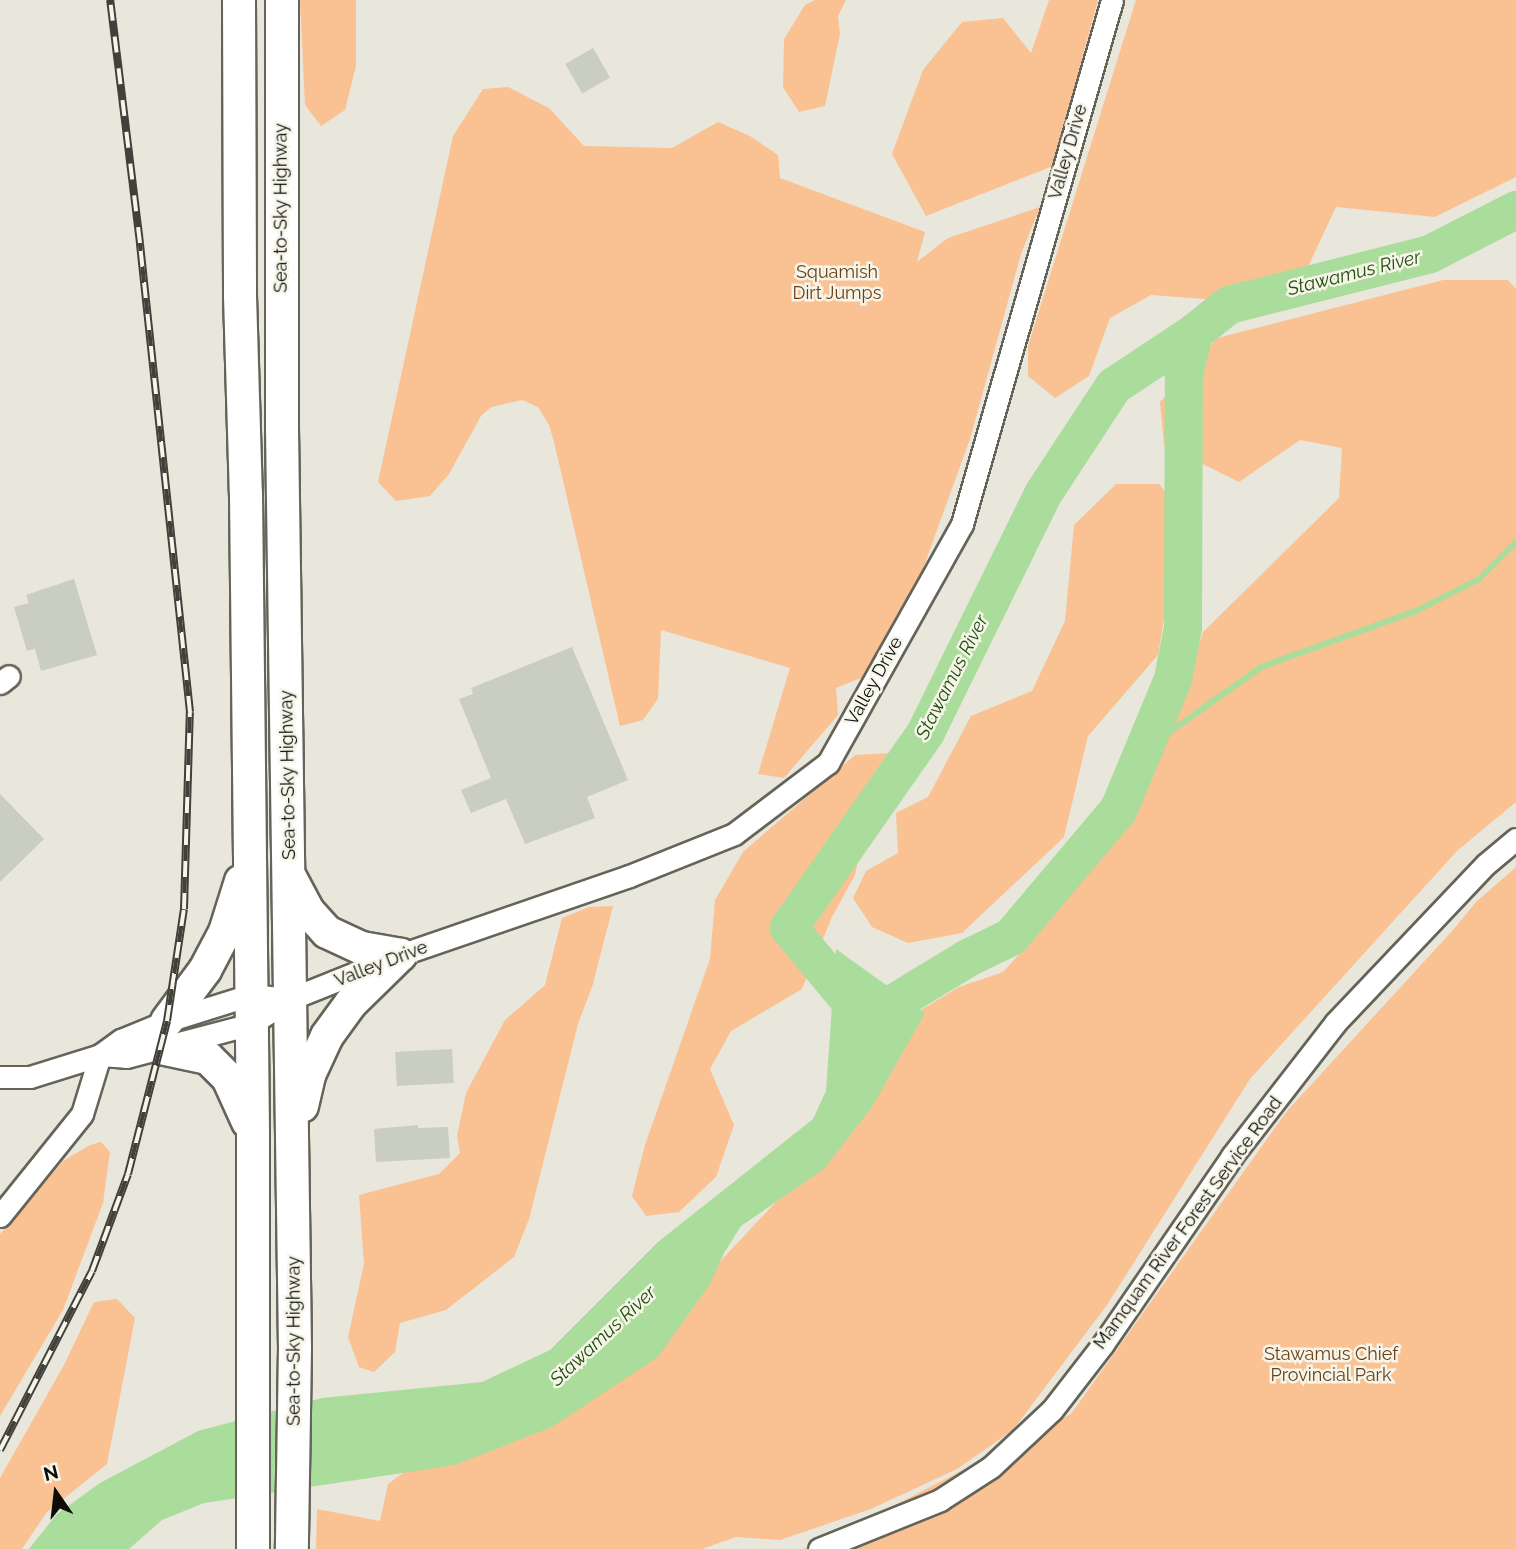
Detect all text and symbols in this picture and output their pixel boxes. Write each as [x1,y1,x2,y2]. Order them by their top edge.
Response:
street label: Valley Drive [1044,102,1092,202]
street label: Sea-to-Sky Highway [270,123,292,293]
water label: Stawamus River [1285,245,1423,301]
park label: Squamish Dirt Jumps [792,262,882,304]
water label: Stawamus River [911,611,993,743]
street label: Valley Drive [841,633,907,729]
street label: Sea-to-Sky Highway [276,690,300,860]
street label: Valley Drive [331,936,431,992]
street label: Mamquam River Forest Service Road [1089,1092,1287,1354]
street label: Sea-to-Sky Highway [283,1256,305,1426]
water label: Stawamus River [545,1281,661,1391]
park label: Stawamus Chief Provincial Park [1264,1344,1398,1386]
north arrow [21,1458,91,1528]
text: N [41,1460,61,1485]

